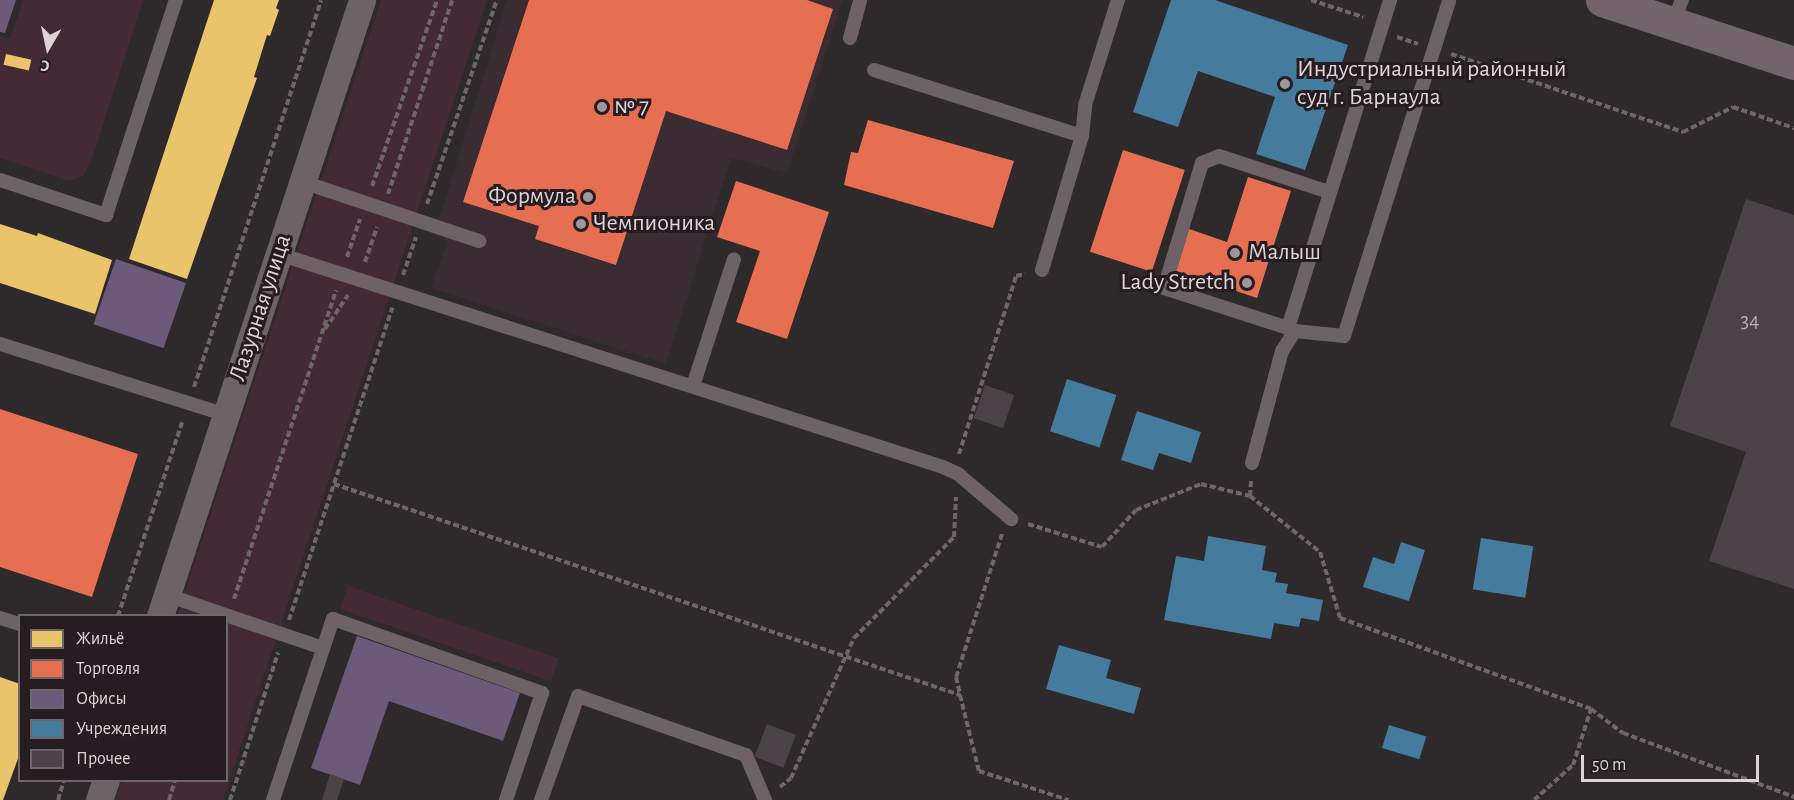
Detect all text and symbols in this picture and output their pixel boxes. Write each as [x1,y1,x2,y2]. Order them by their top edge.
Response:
north arrow [18,18,78,78]
place label: Индустриальный районный суд г. Барнаула [1297,56,1567,112]
text: С [40,57,51,74]
marker: Индустриальный районный суд г. Барнаула [1278,77,1292,91]
place label: № 7 [614,93,649,121]
marker: № 7 [595,100,609,114]
place label: Формула [488,183,576,211]
marker: Формула [581,190,595,204]
place label: Чемпионика [593,210,715,238]
marker: Чемпионика [574,217,588,231]
street label: Лазурная улица [224,231,298,385]
place label: Малыш [1248,239,1321,267]
marker: Малыш [1226,244,1244,262]
place label: Lady Stretch [1121,269,1235,297]
marker: Lady Stretch [1240,276,1254,290]
house number: 34 [1741,308,1759,334]
legend [18,614,228,782]
text: Жильё [76,630,124,648]
text: Торговля [76,660,140,678]
text: Офисы [76,690,127,708]
text: Учреждения [76,720,167,738]
scale bar [1584,743,1762,781]
text: Прочее [76,750,131,768]
text: 50 m [1592,756,1626,774]

